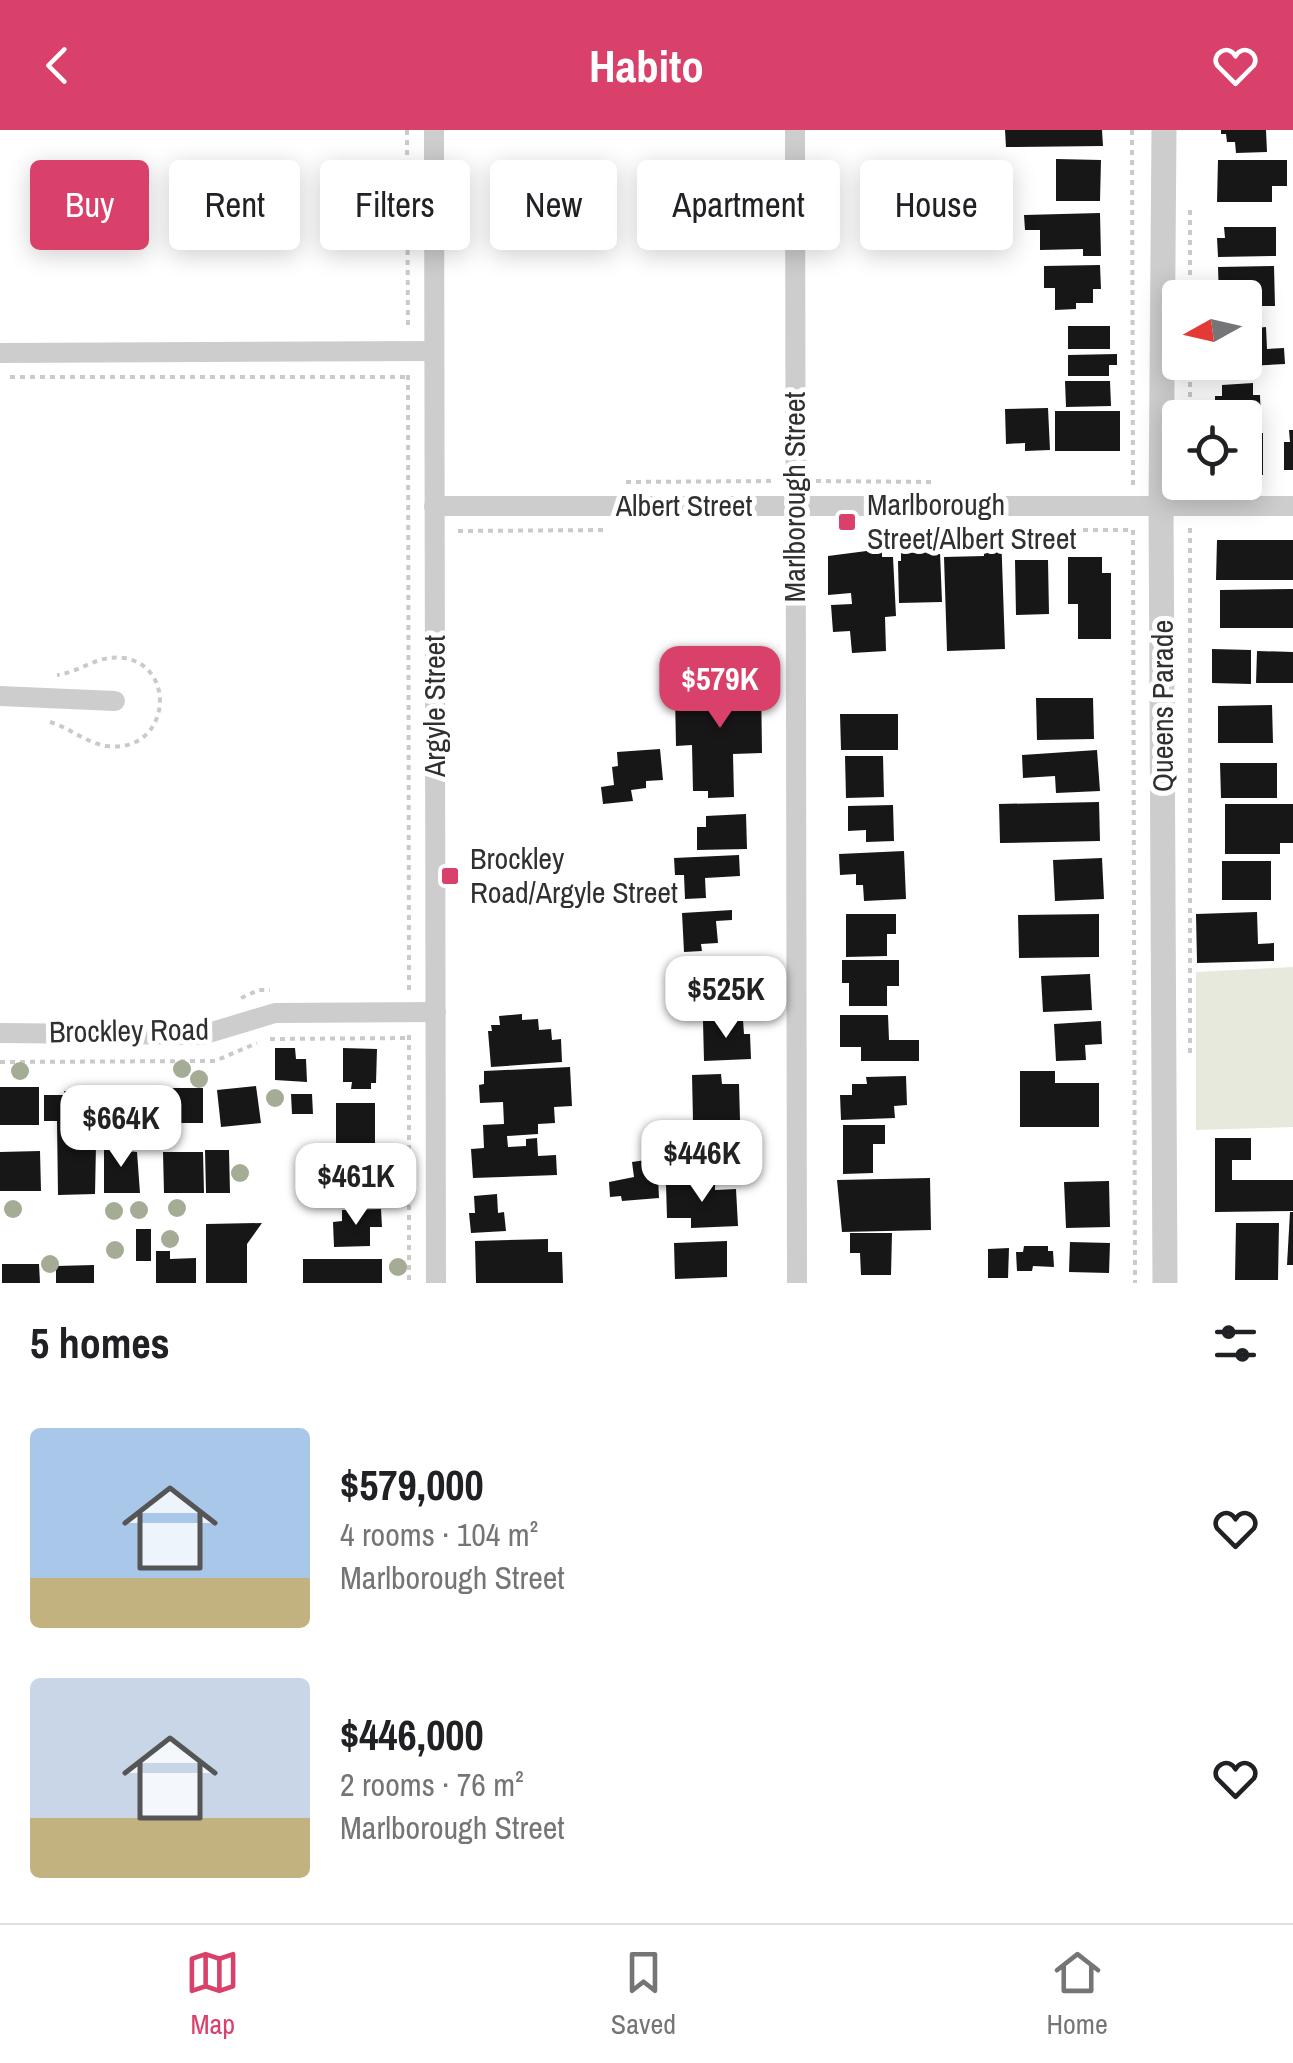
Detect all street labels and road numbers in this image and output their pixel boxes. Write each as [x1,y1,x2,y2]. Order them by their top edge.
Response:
street label: Marlborough Street [774,392,814,602]
street label: Albert Street [615,485,753,525]
street label: Queens Parade [1142,620,1182,792]
street label: Argyle Street [414,635,454,778]
street label: Brockley Road [49,1009,209,1051]

